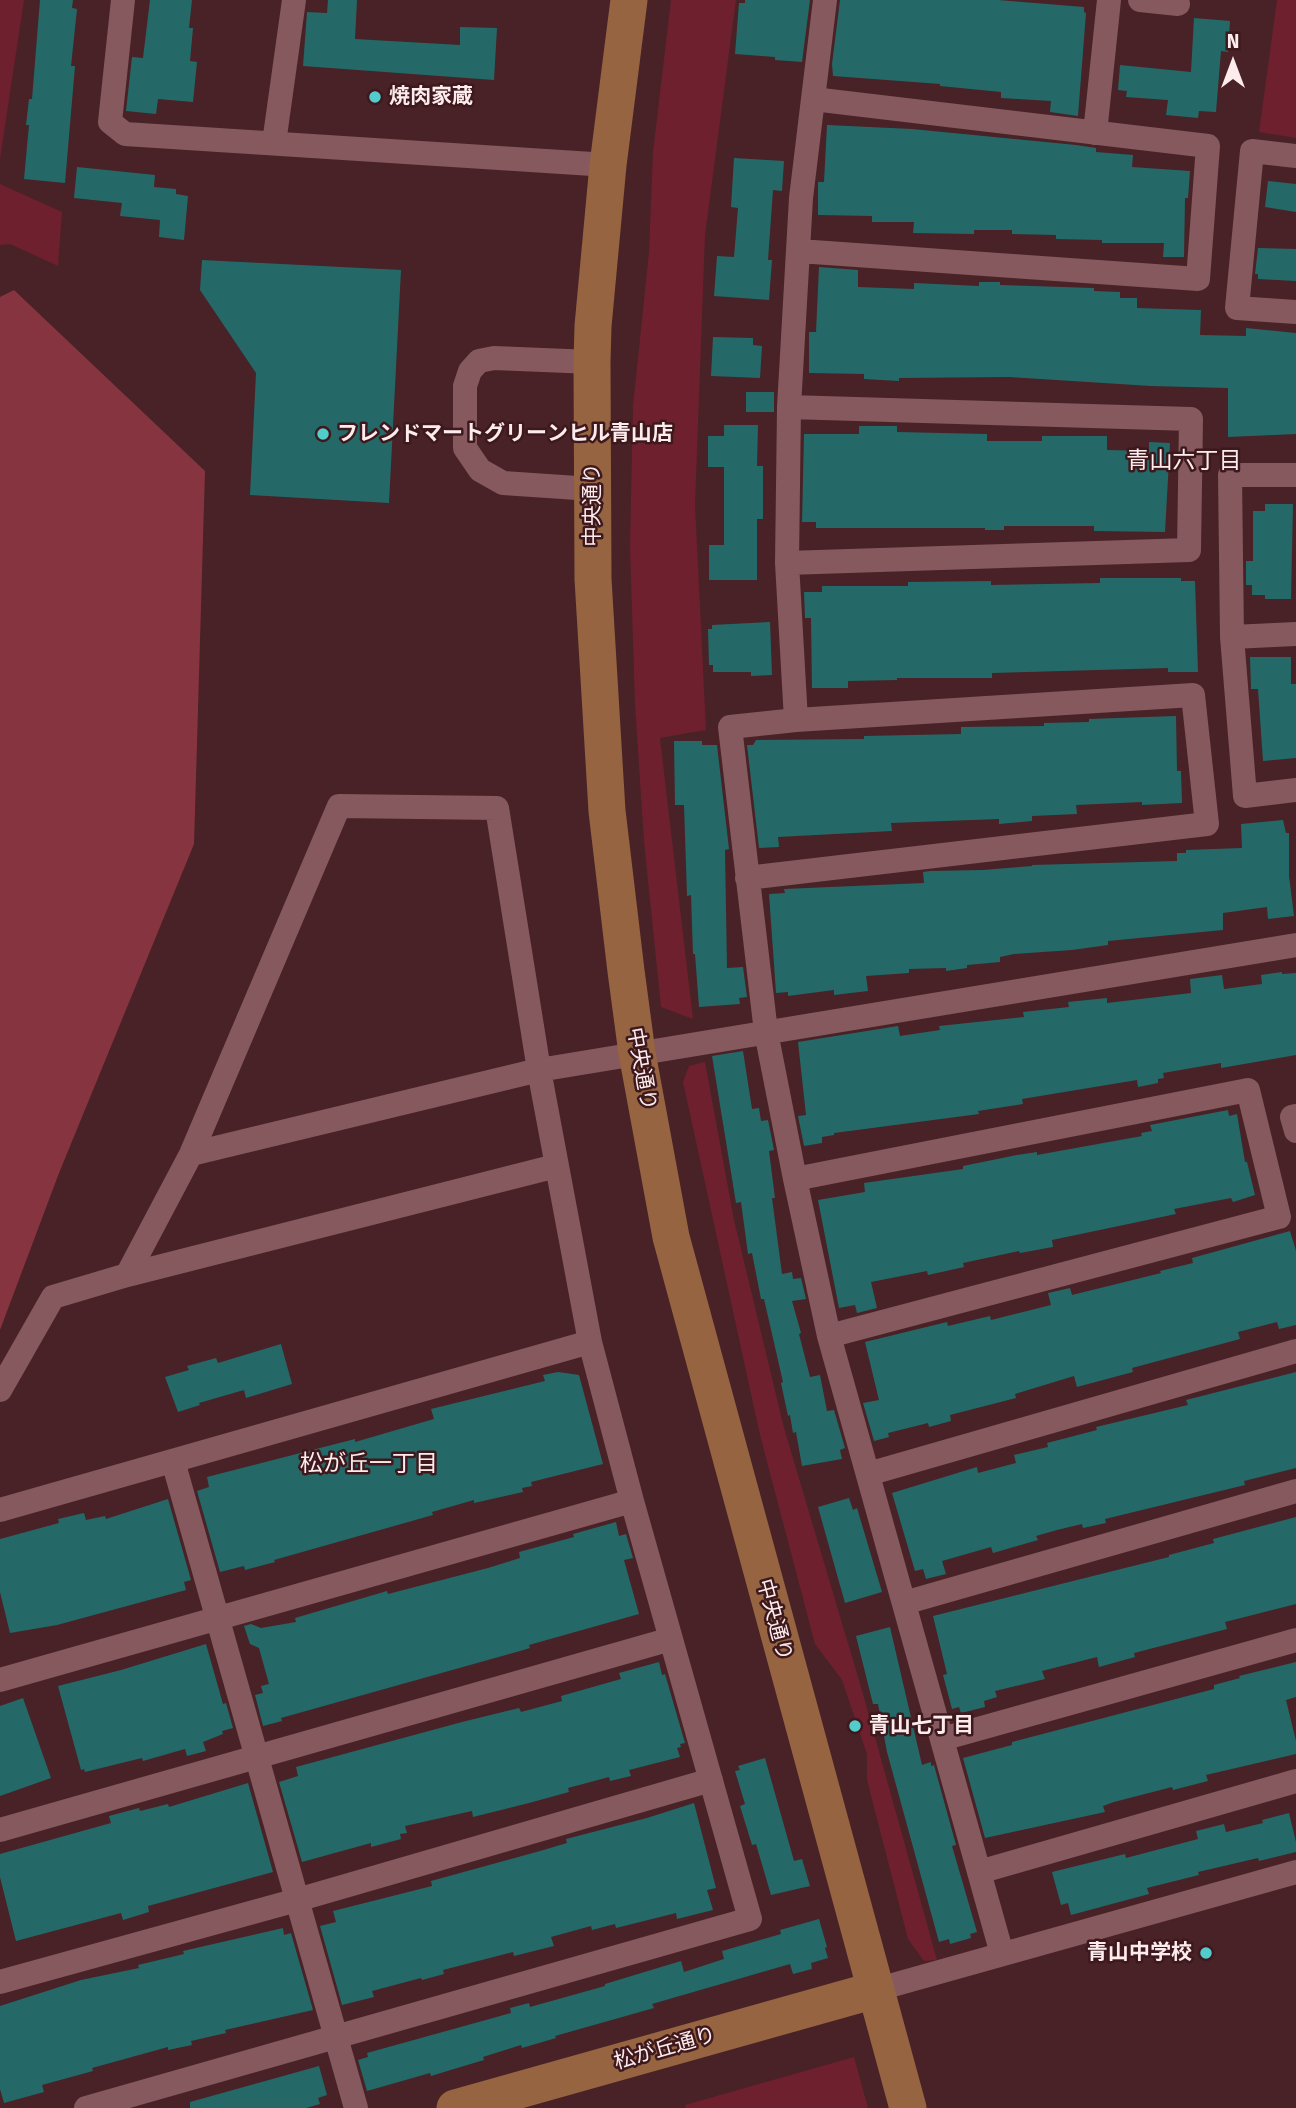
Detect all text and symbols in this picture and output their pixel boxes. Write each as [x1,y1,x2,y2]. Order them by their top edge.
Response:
north arrow [1198,28,1268,98]
text: N [1227,30,1239,53]
place label: 焼肉家蔵 [389,84,473,110]
marker: 焼肉家蔵 [367,89,383,105]
place label: フレンドマートグリーンヒル青山店 [337,421,673,447]
marker: フレンドマートグリーンヒル青山店 [315,426,331,442]
district label: 青山六丁目 [1127,448,1241,476]
street label: 中央通り [580,463,606,547]
street label: 中央通り [621,1025,661,1113]
district label: 松が丘一丁目 [300,1451,438,1479]
street label: 中央通り [751,1576,797,1664]
place label: 青山七丁目 [869,1713,974,1739]
marker: 青山七丁目 [847,1718,863,1734]
place label: 青山中学校 [1087,1940,1192,1966]
marker: 青山中学校 [1198,1945,1214,1961]
street label: 松が丘通り [611,2022,719,2076]

